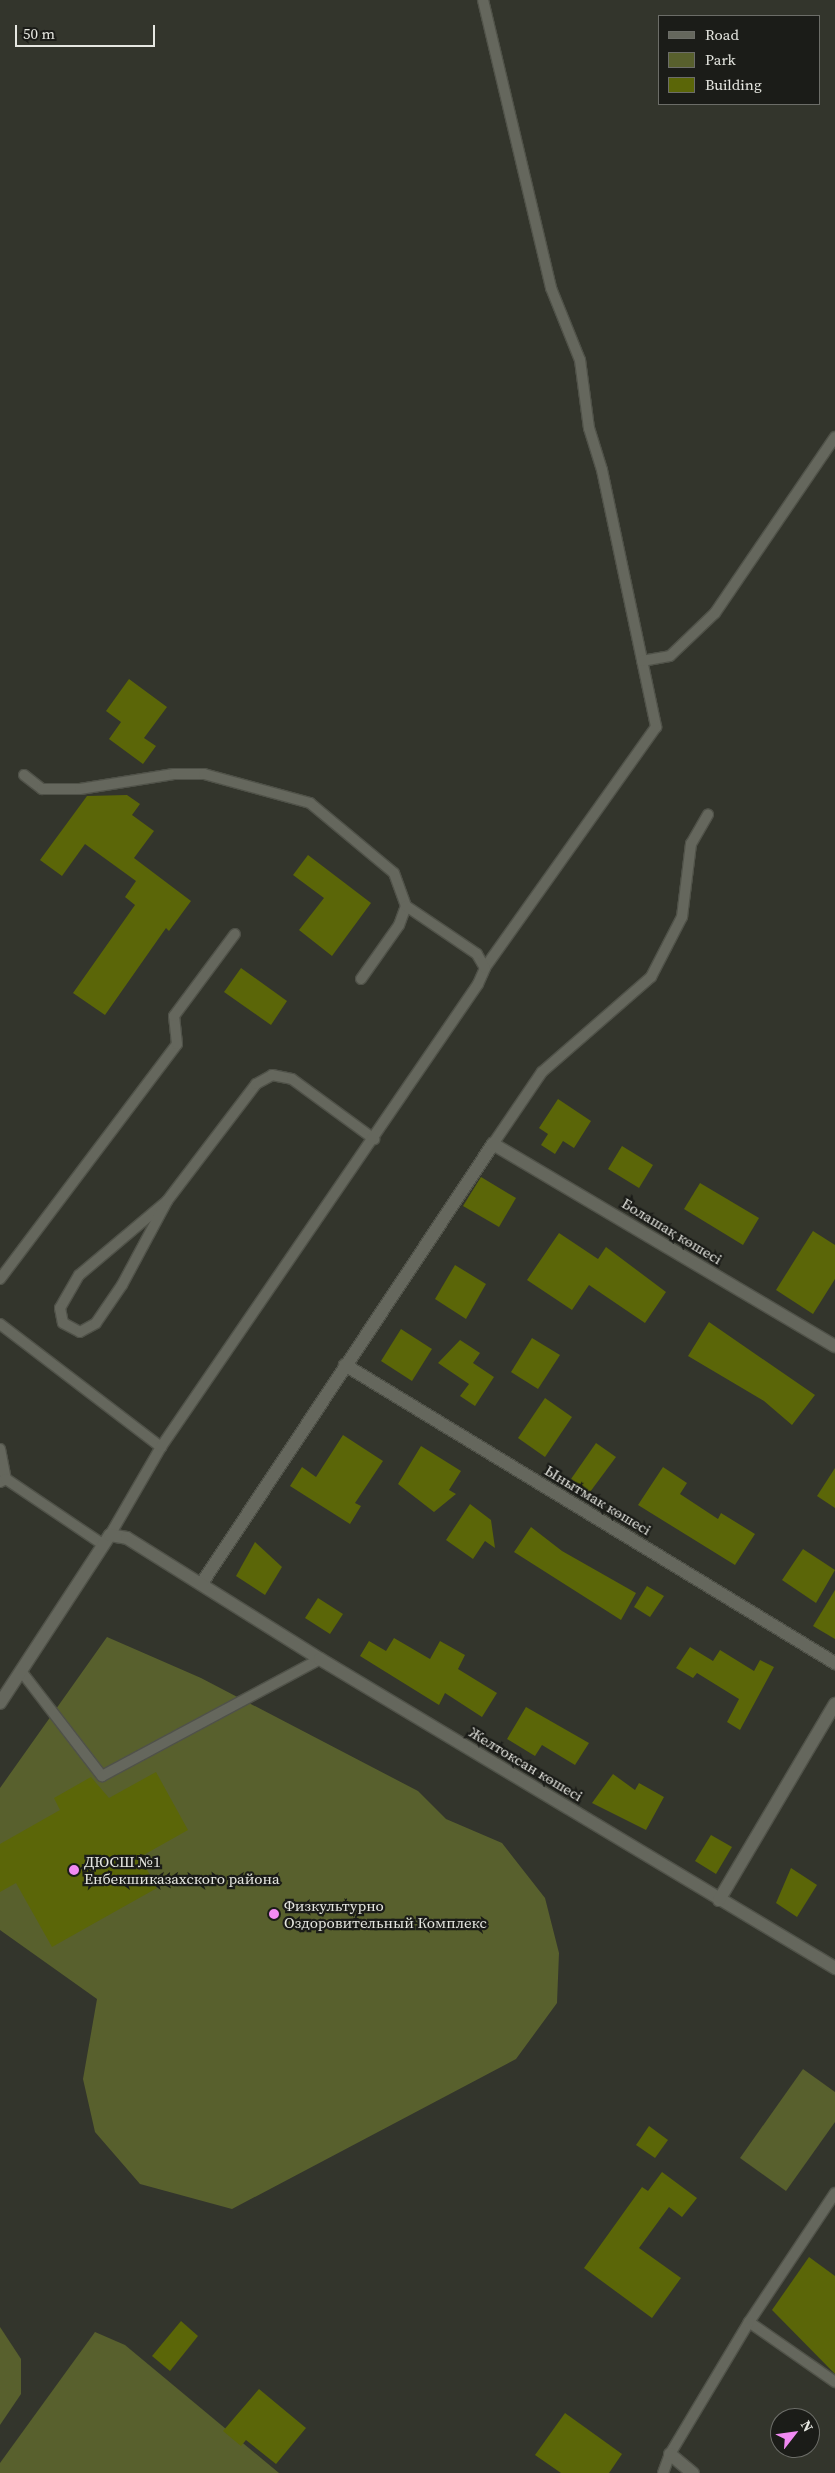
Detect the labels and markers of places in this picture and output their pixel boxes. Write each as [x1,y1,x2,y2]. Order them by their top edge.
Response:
place label: ДЮСШ №1 Енбекшиказахского района [84,1852,280,1887]
marker: ДЮСШ №1 Енбекшиказахского района [68,1864,80,1876]
place label: Физкультурно Оздоровительный Комплекс [284,1896,487,1931]
marker: Физкультурно Оздоровительный Комплекс [268,1908,280,1920]

